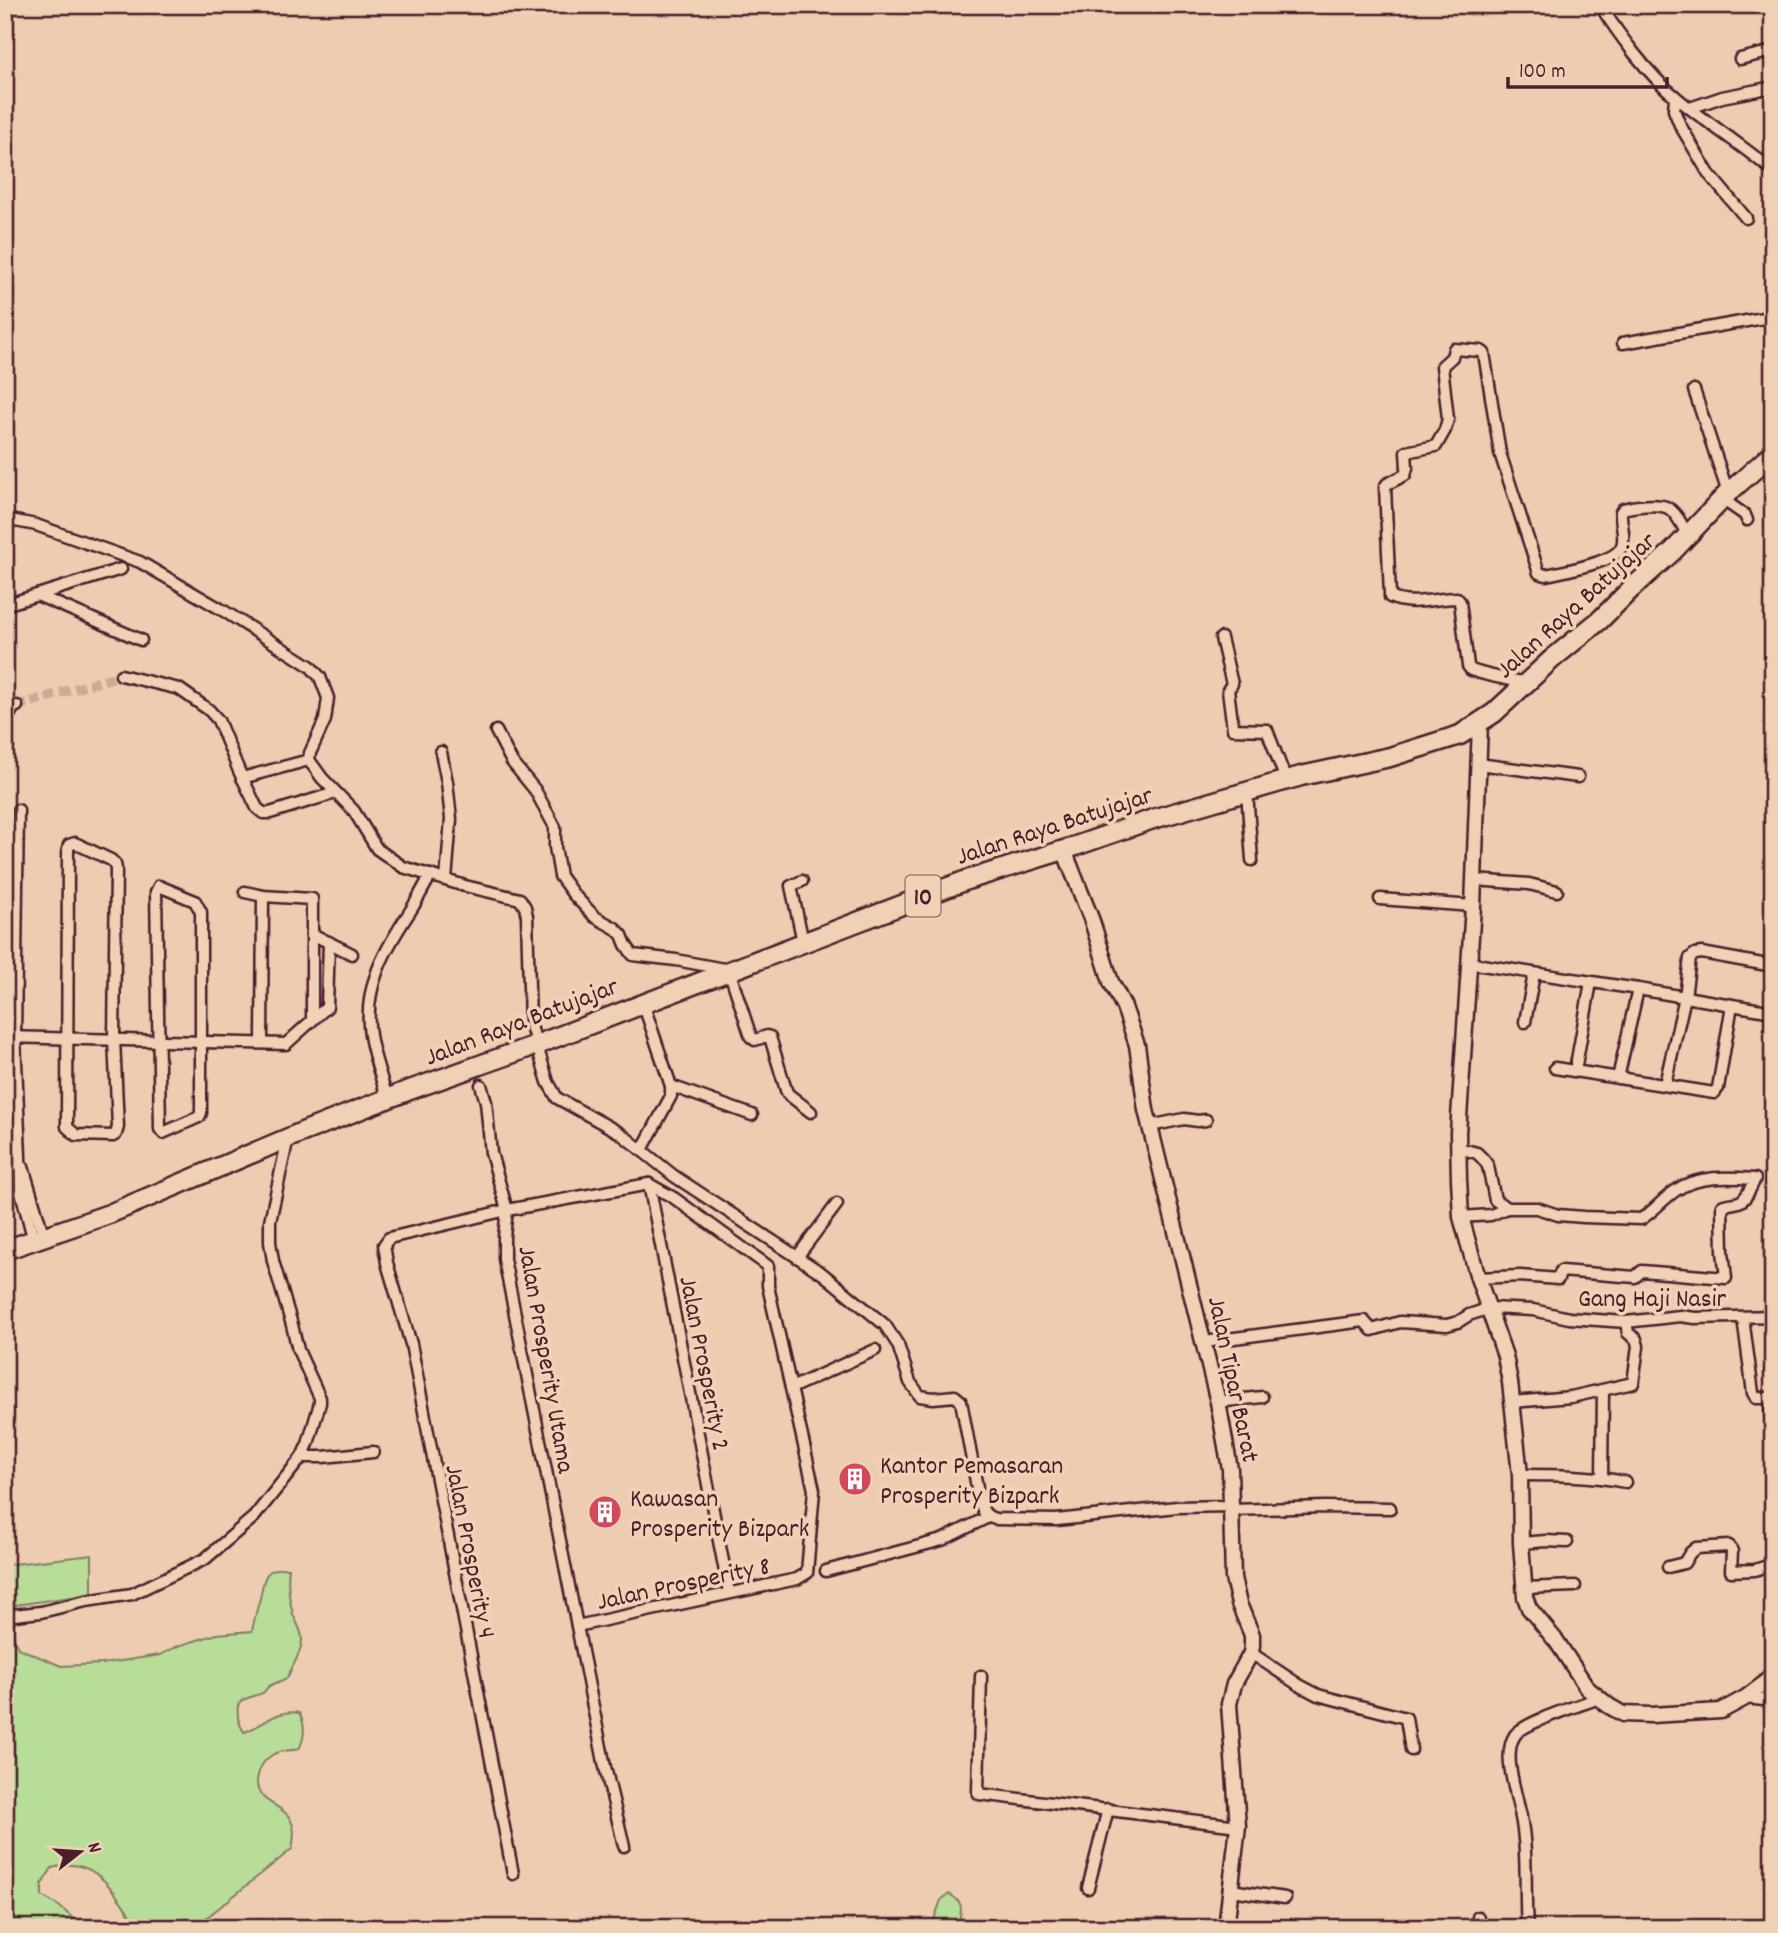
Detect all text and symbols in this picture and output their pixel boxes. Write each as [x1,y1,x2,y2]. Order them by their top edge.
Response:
scale bar [1508,46,1668,90]
text: 100 m [1519,58,1566,88]
street label: Jalan Raya Batujajar [1489,524,1666,689]
street label: Jalan Raya Batujajar [952,778,1158,877]
road number: 10 [906,876,940,916]
street label: Jalan Raya Batujajar [420,969,625,1077]
street label: Jalan Prosperity Utama [506,1243,583,1477]
street label: Jalan Prosperity 2 [667,1273,738,1454]
street label: Gang Haji Nasir [1578,1282,1726,1319]
street label: Jalan Tipar Barat [1196,1293,1267,1467]
place label: Kantor Pemasaran Prosperity Bizpark [880,1449,1063,1516]
building icon: Kantor Pemasaran Prosperity Bizpark [836,1460,874,1498]
street label: Jalan Prosperity 4 [434,1461,504,1642]
place label: Kawasan Prosperity Bizpark [630,1482,809,1549]
building icon: Kawasan Prosperity Bizpark [586,1493,624,1531]
street label: Jalan Prosperity 8 [594,1549,774,1622]
north arrow [46,1818,116,1888]
text: N [79,1840,107,1856]

